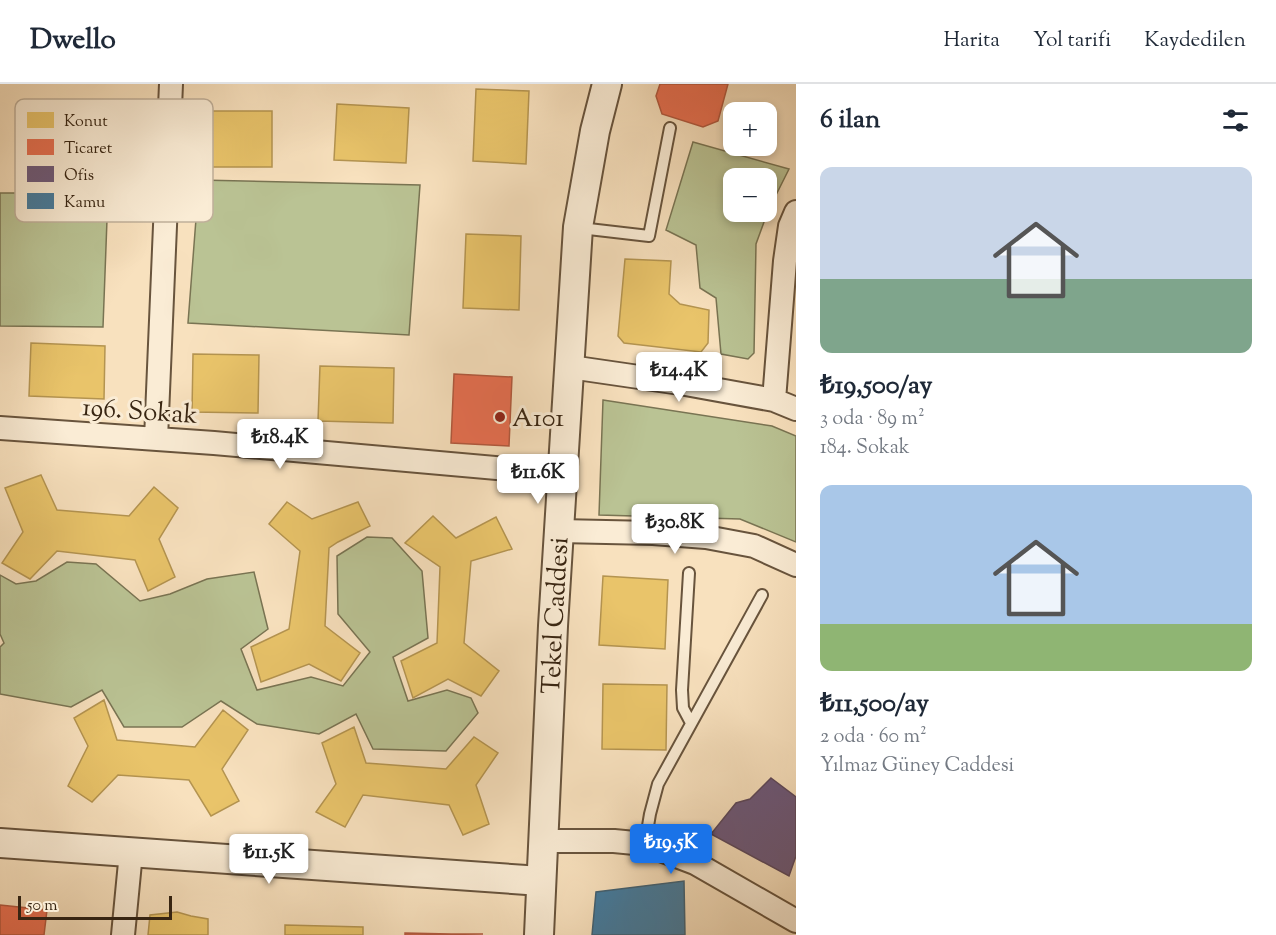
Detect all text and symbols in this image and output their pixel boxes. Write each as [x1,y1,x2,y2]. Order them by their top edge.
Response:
text: Dwello [30,21,116,61]
text: Harita [943,26,1000,56]
text: Yol tarifi [1033,26,1111,56]
text: Kaydedilen [1144,26,1246,56]
legend [15,99,213,222]
map controls [723,102,777,222]
button: + [723,102,777,156]
text: 6 ilan [820,102,880,139]
icon: filters [1219,104,1252,137]
text: Konut [64,111,108,134]
text: Ticaret [64,138,113,161]
text: Ofis [64,165,94,188]
button: − [723,168,777,222]
text: Kamu [64,192,105,215]
icon: home [982,206,1090,314]
pin: ₺14.4K [630,352,728,403]
text: ₺14.4K [650,357,708,386]
text: ₺19,500/ay [820,368,933,405]
street label: 196. Sokak [81,390,199,435]
place label: A101 [512,401,564,438]
text: 3 oda · 89 m² [820,405,925,434]
marker: A101 [493,410,507,424]
pin: ₺18.4K [231,419,329,470]
text: ₺18.4K [251,424,309,453]
text: 184. Sokak [820,434,910,463]
pin: ₺11.6K [489,454,587,505]
text: ₺11.6K [511,459,565,488]
pin: ₺30.8K [626,504,724,555]
text: ₺30.8K [646,509,704,538]
icon: home [982,524,1090,632]
street label: Tekel Caddesi [534,536,580,695]
text: ₺11,500/ay [820,686,929,723]
text: 2 oda · 60 m² [820,723,927,752]
text: Yılmaz Güney Caddesi [820,752,1014,781]
pin: ₺19.5K [622,824,720,875]
text: ₺19.5K [644,829,698,858]
pin: ₺11.5K [220,834,318,885]
text: ₺11.5K [243,839,295,868]
scale bar [18,893,172,920]
text: 50 m [27,895,58,918]

